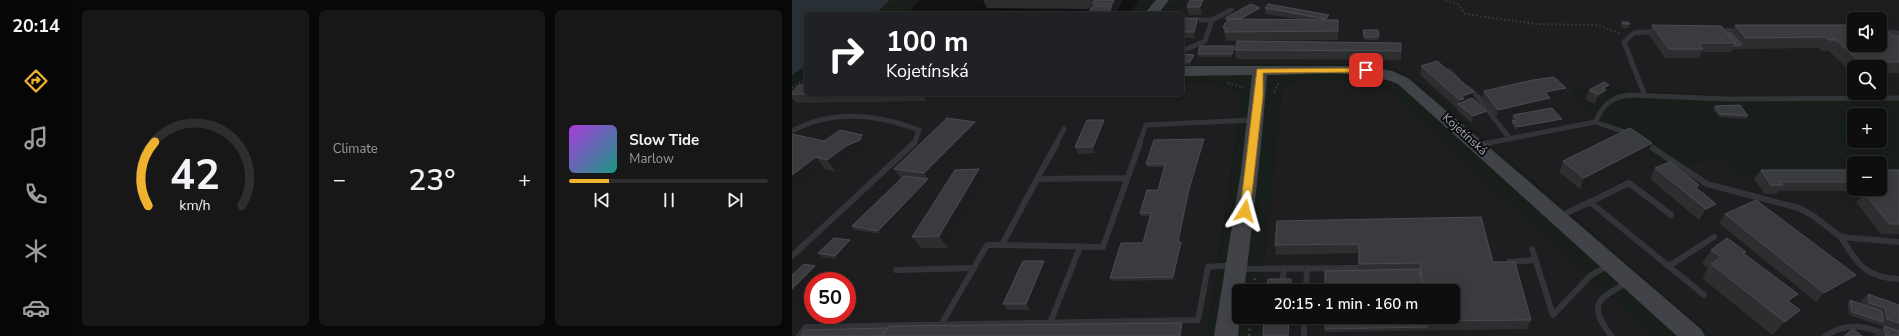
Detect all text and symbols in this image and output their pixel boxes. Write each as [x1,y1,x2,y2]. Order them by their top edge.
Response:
map controls [1847,12,1887,196]
button: sound [1847,12,1887,52]
text: 20:14 [12,14,60,38]
text: 100 m [886,23,969,61]
icon: right [820,28,872,80]
pin [1349,53,1383,87]
text: Kojetínská [886,59,969,83]
icon: arrive [1355,59,1377,81]
button: search [1847,60,1887,100]
icon: directions [22,67,50,95]
button: + [1847,108,1887,148]
street label: Kojetínská [1439,110,1491,158]
icon: music [22,124,50,152]
text: Slow Tide [629,130,699,150]
text: Climate [333,140,378,158]
text: 42 [170,147,220,204]
text: Marlow [629,150,674,168]
button: − [1847,156,1887,196]
text: 23° [408,160,456,201]
text: − [333,165,346,195]
text: + [518,165,531,195]
icon: phone [22,180,50,208]
icon: previous [591,189,613,211]
icon: pause [658,189,680,211]
icon: next [724,189,746,211]
position arrow [1224,190,1266,232]
text: km/h [180,196,211,215]
icon: climate [22,237,50,265]
speed limit sign: 50 [804,272,856,324]
icon: car [22,294,50,322]
text: 20:15 · 1 min · 160 m [1274,294,1418,314]

